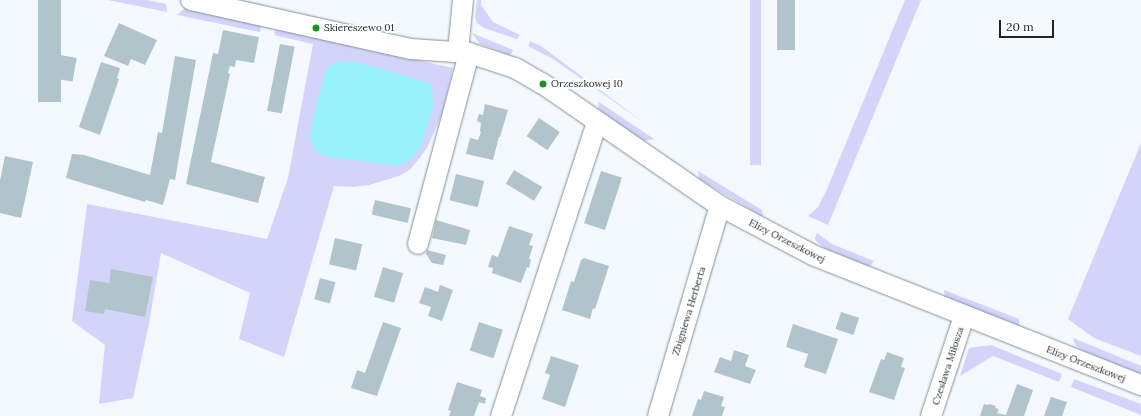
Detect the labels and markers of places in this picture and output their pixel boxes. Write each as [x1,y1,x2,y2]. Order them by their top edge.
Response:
place label: Skiereszewo 01 [324,22,394,34]
marker: Skiereszewo 01 [311,23,321,33]
place label: Orzeszkowej 10 [551,78,623,90]
marker: Orzeszkowej 10 [538,79,548,89]

